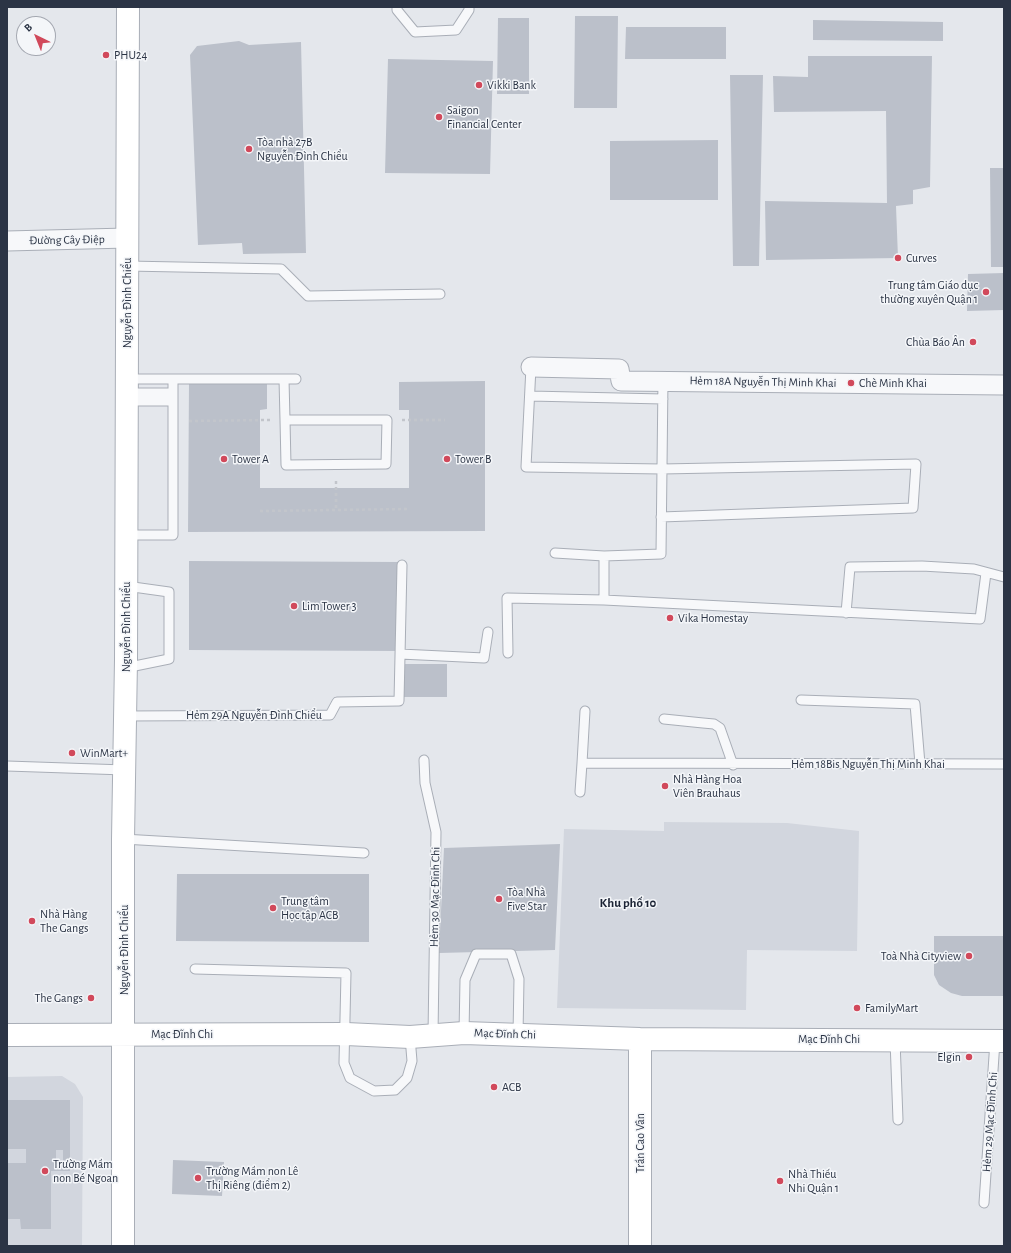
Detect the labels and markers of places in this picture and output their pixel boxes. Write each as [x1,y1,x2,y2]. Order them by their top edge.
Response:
place label: PHU24 [114,48,147,62]
marker: PHU24 [101,50,111,60]
place label: Vikki Bank [487,78,536,92]
marker: Vikki Bank [474,80,484,90]
place label: Saigon Financial Center [447,103,522,131]
marker: Saigon Financial Center [434,112,444,122]
place label: Tòa nhà 27B Nguyễn Đình Chiểu [257,135,348,163]
marker: Tòa nhà 27B Nguyễn Đình Chiểu [244,144,254,154]
place label: Curves [906,251,937,265]
marker: Curves [893,253,903,263]
place label: Trung tâm Giáo dục thường xuyên Quận 1 [880,278,978,306]
marker: Trung tâm Giáo dục thường xuyên Quận 1 [981,287,991,297]
place label: Chùa Báo Ân [906,335,965,349]
marker: Chùa Báo Ân [968,337,978,347]
place label: Chè Minh Khai [859,376,927,390]
marker: Chè Minh Khai [846,378,856,388]
place label: Tower A [232,452,269,466]
place label: Tower B [455,452,492,466]
marker: Tower A [219,454,229,464]
marker: Tower B [442,454,452,464]
place label: Lim Tower 3 [302,599,357,613]
marker: Lim Tower 3 [289,601,299,611]
place label: Vika Homestay [678,611,748,625]
marker: Vika Homestay [665,613,675,623]
place label: WinMart+ [80,746,128,760]
marker: WinMart+ [67,748,77,758]
place label: Nhà Hàng Hoa Viên Brauhaus [673,772,742,800]
marker: Nhà Hàng Hoa Viên Brauhaus [660,781,670,791]
place label: Tòa Nhà Five Star [507,885,546,913]
place label: Trung tâm Học tập ACB [281,894,338,922]
marker: Tòa Nhà Five Star [494,894,504,904]
marker: Trung tâm Học tập ACB [268,903,278,913]
place label: Nhà Hàng The Gangs [40,907,88,935]
marker: Nhà Hàng The Gangs [27,916,37,926]
place label: Toà Nhà Cityview [881,949,961,963]
marker: Toà Nhà Cityview [964,951,974,961]
place label: The Gangs [35,991,83,1005]
marker: The Gangs [86,993,96,1003]
place label: FamilyMart [865,1001,918,1015]
marker: FamilyMart [852,1003,862,1013]
place label: Elgin [937,1050,961,1064]
marker: Elgin [964,1052,974,1062]
place label: ACB [502,1080,521,1094]
marker: ACB [489,1082,499,1092]
place label: Trường Mầm non Bé Ngoan [53,1157,118,1185]
place label: Trường Mầm non Lê Thị Riêng (điểm 2) [206,1164,298,1192]
marker: Trường Mầm non Bé Ngoan [40,1166,50,1176]
place label: Nhà Thiếu Nhi Quận 1 [788,1167,839,1195]
marker: Trường Mầm non Lê Thị Riêng (điểm 2) [193,1173,203,1183]
marker: Nhà Thiếu Nhi Quận 1 [775,1176,785,1186]

